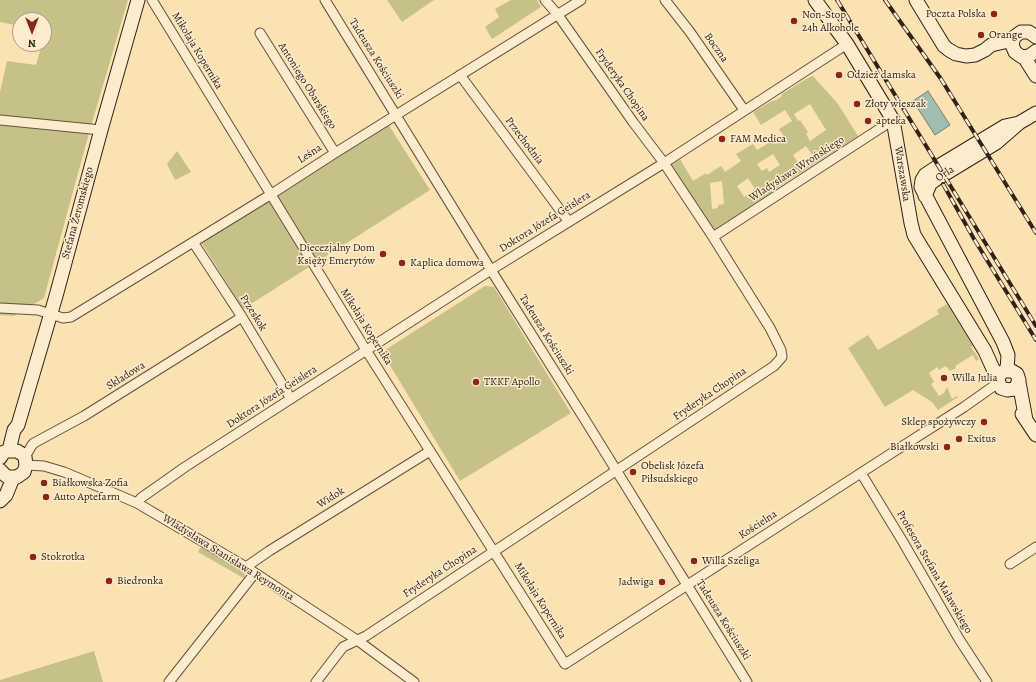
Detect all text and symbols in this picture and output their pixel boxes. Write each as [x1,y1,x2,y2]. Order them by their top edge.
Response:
place label: Poczta Polska [926,7,986,21]
place label: Non-Stop 24h Alkohole [802,8,859,34]
marker: Poczta Polska [989,9,999,19]
street label: Mikołaja Kopernika [169,10,225,92]
north arrow [12,12,52,52]
street label: Tadeusza Kościuszki [346,16,406,102]
marker: Non-Stop 24h Alkohole [789,16,799,26]
place label: Orange [989,28,1022,42]
marker: Orange [976,30,986,40]
street label: Boczna [701,31,731,65]
text: N [28,36,36,51]
street label: Antoniego Obarskiego [275,40,339,132]
street label: Fryderyka Chopina [592,46,652,124]
place label: Odzież damska [847,68,916,82]
marker: Odzież damska [834,70,844,80]
place label: Złoty wieszak [865,97,926,111]
marker: Złoty wieszak [852,99,862,109]
place label: apteka [876,114,906,128]
street label: Przechodnia [502,115,546,167]
marker: apteka [863,116,873,126]
place label: FAM Medica [730,132,786,146]
street label: Władysława Wrońskiego [747,133,847,205]
marker: FAM Medica [717,134,727,144]
street label: Leśna [295,141,325,167]
street label: Warszawska [891,145,913,203]
street label: Orla [933,163,957,185]
street label: Stefana Żeromskiego [59,165,97,261]
street label: Doktora Józefa Geislera [497,189,593,255]
place label: Diecezjalny Dom Księży Emerytów [297,241,375,267]
marker: Diecezjalny Dom Księży Emerytów [378,249,388,259]
place label: Kaplica domowa [410,256,484,270]
marker: Kaplica domowa [397,258,407,268]
street label: Mikołaja Kopernika [337,286,395,368]
street label: Przeskok [237,292,269,334]
street label: Tadeusza Kościuszki [516,292,576,378]
street label: Składowa [104,359,148,393]
street label: Doktora Józefa Geislera [224,363,320,431]
street label: Fryderyka Chopina [671,365,749,423]
place label: Willa Julia [952,371,998,385]
marker: Willa Julia [939,373,949,383]
place label: TKKF Apollo [484,375,540,389]
marker: TKKF Apollo [471,377,481,387]
place label: Sklep spożywczy [901,415,976,429]
marker: Sklep spożywczy [979,417,989,427]
place label: Exitus [967,432,996,446]
marker: Exitus [954,434,964,444]
place label: Białkowski [890,440,939,454]
marker: Białkowski [942,442,952,452]
place label: Obelisk Józefa Piłsudskiego [641,459,704,485]
marker: Obelisk Józefa Piłsudskiego [628,467,638,477]
place label: Białkowska Zofia [52,476,128,490]
marker: Białkowska Zofia [39,478,49,488]
street label: Widok [315,485,347,511]
place label: Auto Aptefarm [54,490,120,504]
marker: Auto Aptefarm [41,492,51,502]
street label: Kościelna [736,508,780,542]
street label: Profesora Stefana Malawskiego [893,508,975,636]
street label: Władysława Stanisława Reymonta [160,512,296,604]
street label: Fryderyka Chopina [401,543,479,601]
place label: Stokrotka [41,550,85,564]
marker: Stokrotka [28,552,38,562]
place label: Willa Szeliga [702,554,760,568]
marker: Willa Szeliga [689,556,699,566]
street label: Mikołaja Kopernika [511,560,569,642]
place label: Biedronka [117,574,163,588]
place label: Jadwiga [618,575,654,589]
marker: Biedronka [104,576,114,586]
marker: Jadwiga [657,577,667,587]
street label: Tadeusza Kościuszki [693,577,753,663]

